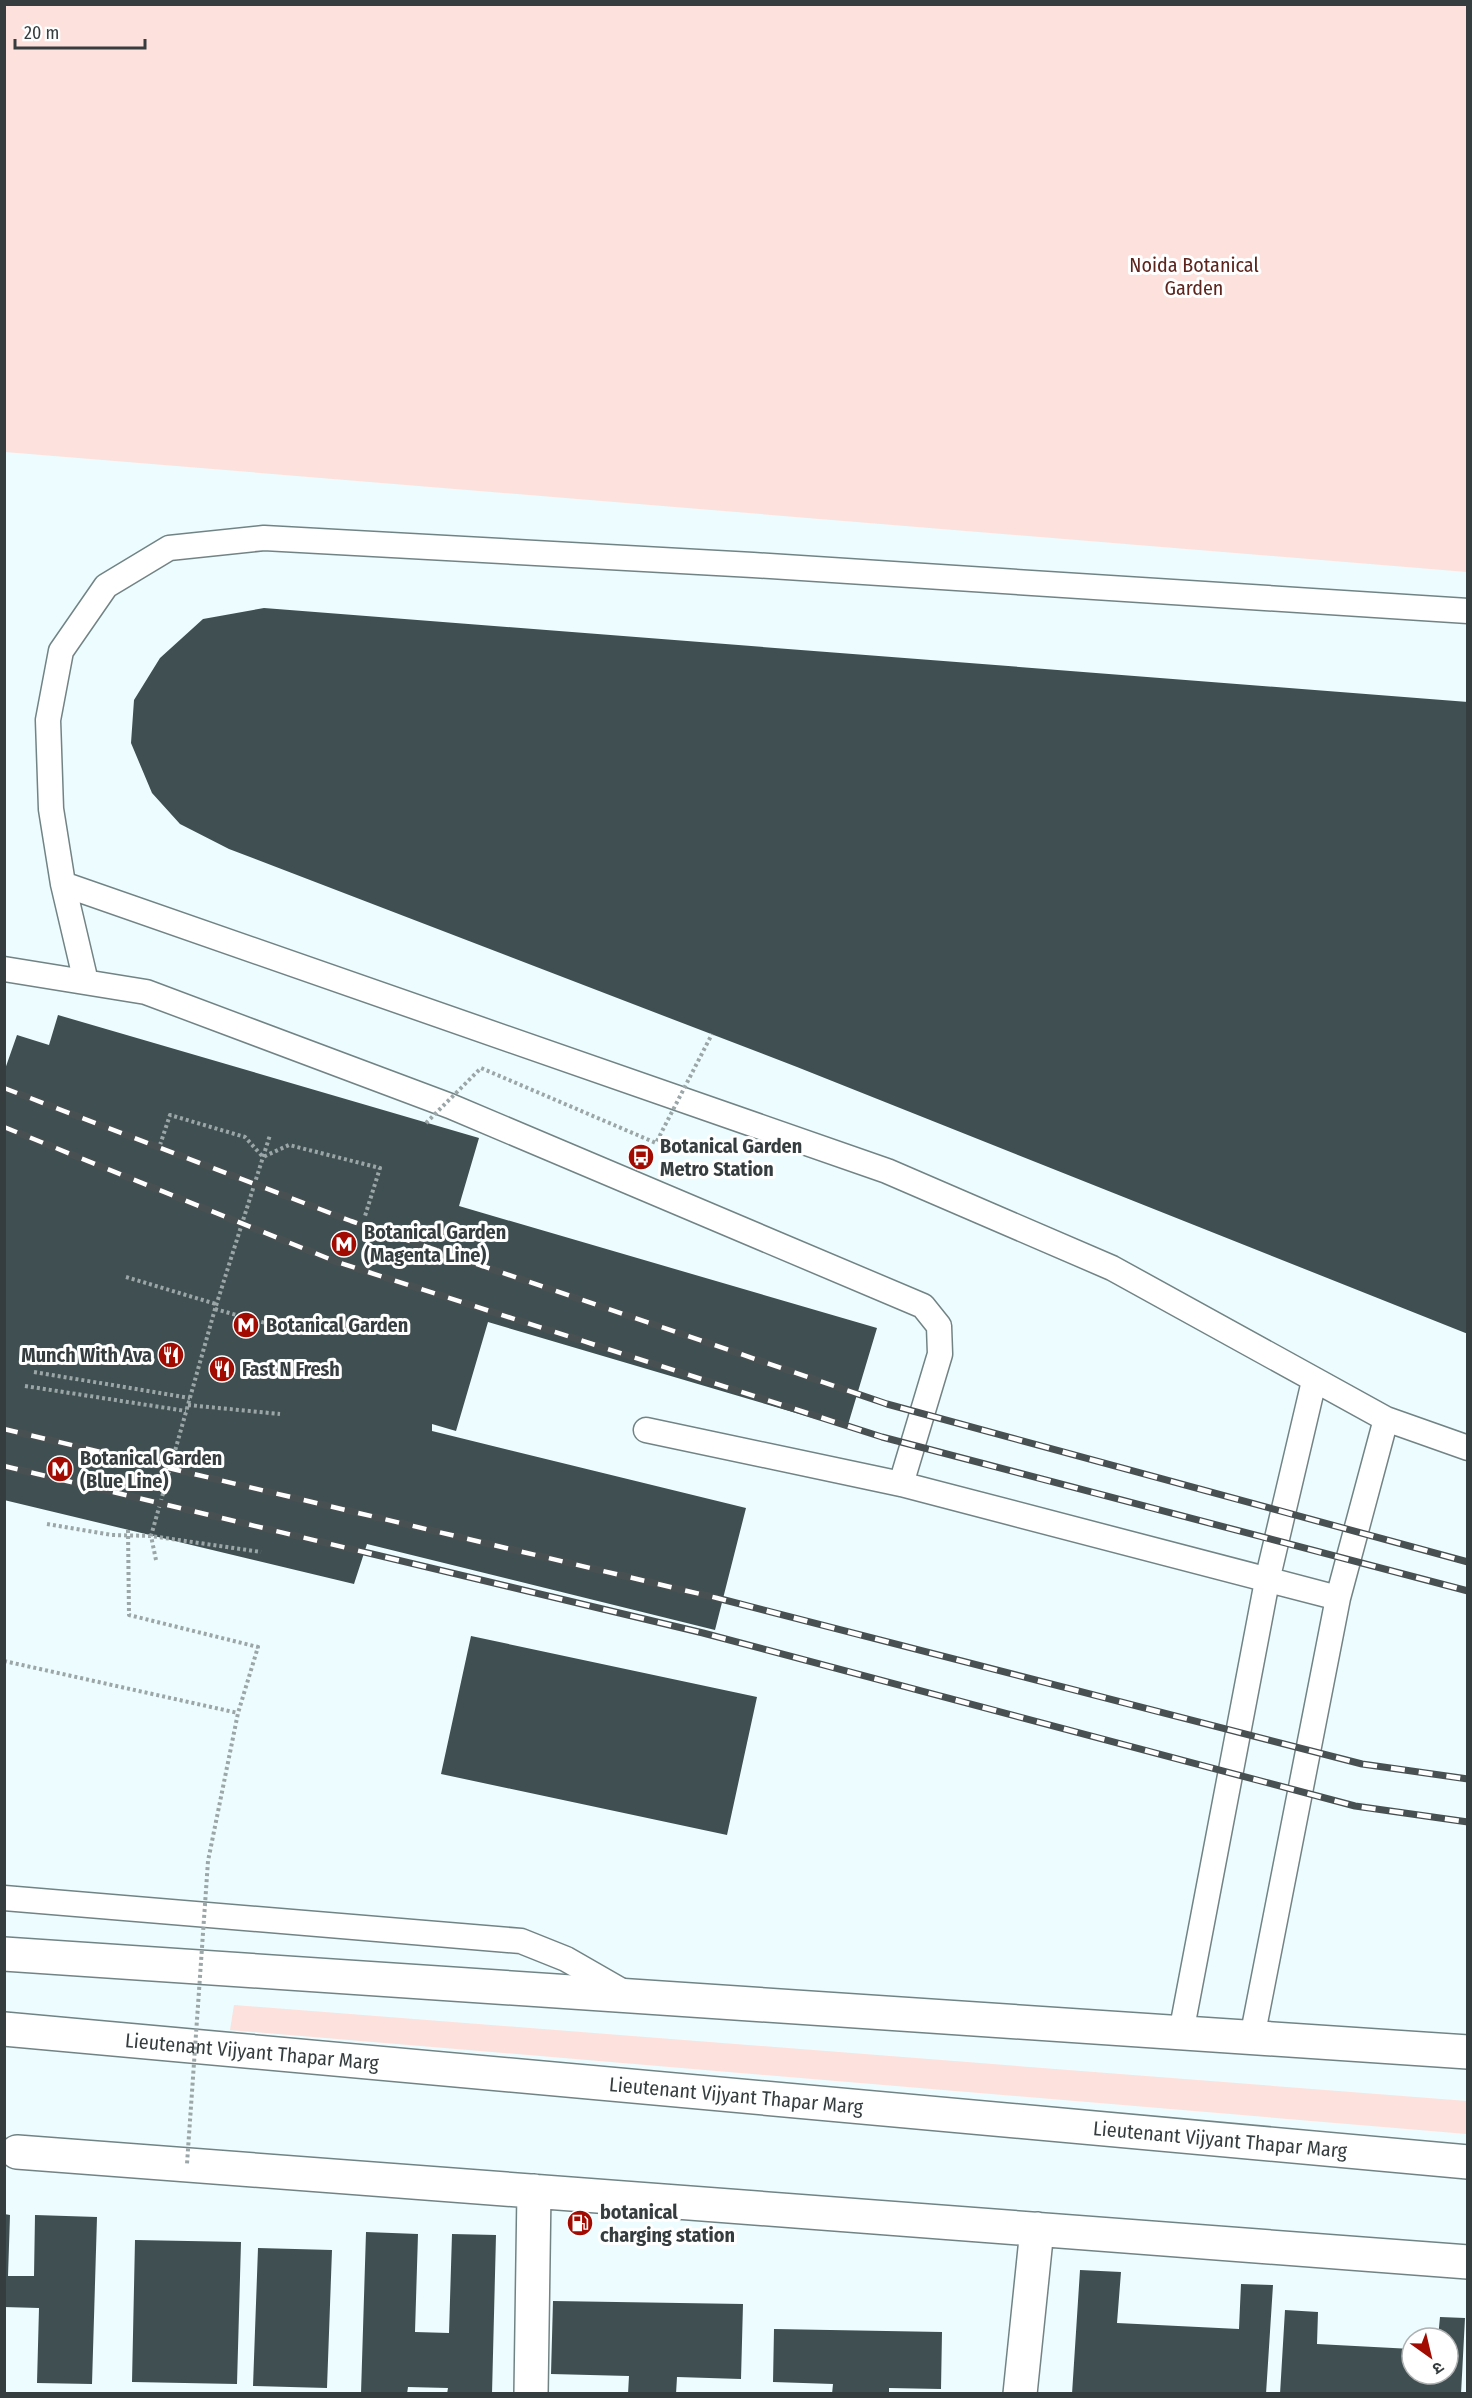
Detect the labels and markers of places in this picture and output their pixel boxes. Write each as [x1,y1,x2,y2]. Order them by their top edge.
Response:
place label: Botanical Garden Metro Station [660,1134,802,1181]
bus stop icon: Botanical Garden Metro Station [626,1142,656,1172]
place label: Botanical Garden (Magenta Line) [364,1220,506,1267]
metro station icon: Botanical Garden (Magenta Line) [329,1229,359,1259]
metro station icon: Botanical Garden [231,1310,261,1340]
place label: Botanical Garden [266,1313,408,1337]
restaurant icon: Munch With Ava [156,1340,186,1370]
place label: Munch With Ava [21,1343,152,1367]
restaurant icon: Fast N Fresh [207,1354,237,1384]
place label: Fast N Fresh [242,1357,340,1381]
place label: Botanical Garden (Blue Line) [80,1446,222,1493]
metro station icon: Botanical Garden (Blue Line) [45,1454,75,1484]
place label: botanical charging station [600,2200,735,2247]
fuel station icon: botanical charging station [565,2208,595,2238]

